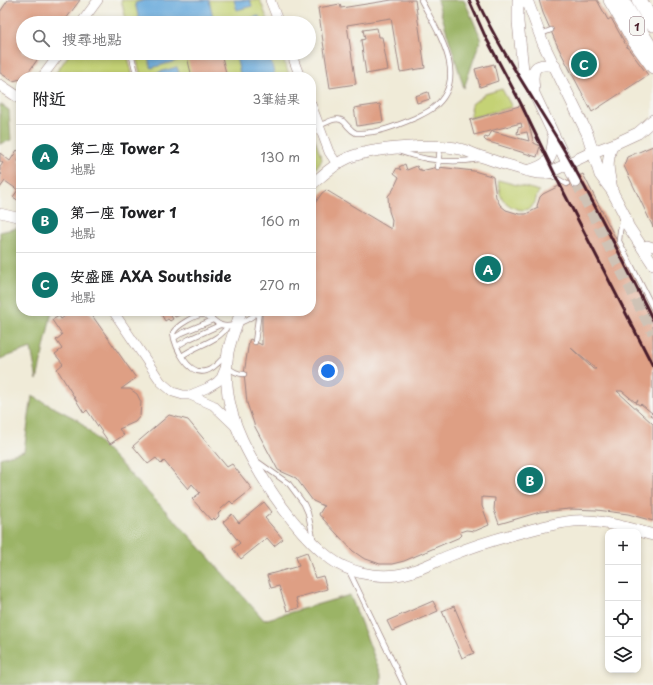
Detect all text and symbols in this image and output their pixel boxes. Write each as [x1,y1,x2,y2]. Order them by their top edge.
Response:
search box [16,16,316,60]
road number: 1 [630,17,644,35]
icon: search [30,27,52,49]
text: 搜尋地點 [62,27,122,50]
pin: C [571,49,597,79]
text: 附近 [32,85,66,111]
text: 3筆結果 [252,89,300,108]
text: 第二座 Tower 2 [70,136,180,159]
text: A [40,147,50,166]
text: 130 m [261,147,300,166]
text: 地點 [70,159,96,178]
text: 第一座 Tower 1 [70,200,176,223]
text: B [41,211,49,230]
text: 160 m [261,211,300,230]
text: 地點 [70,223,96,242]
pin: A [475,254,501,284]
text: 安盛匯 AXA Southside [70,264,232,287]
text: C [40,275,50,294]
text: 270 m [259,275,300,294]
text: 地點 [70,287,96,306]
your location [318,361,338,381]
pin: B [517,465,543,495]
map controls [605,529,641,673]
button: + [605,529,641,565]
button: − [605,565,641,601]
button: locate [605,601,641,637]
button: layers [605,637,641,673]

